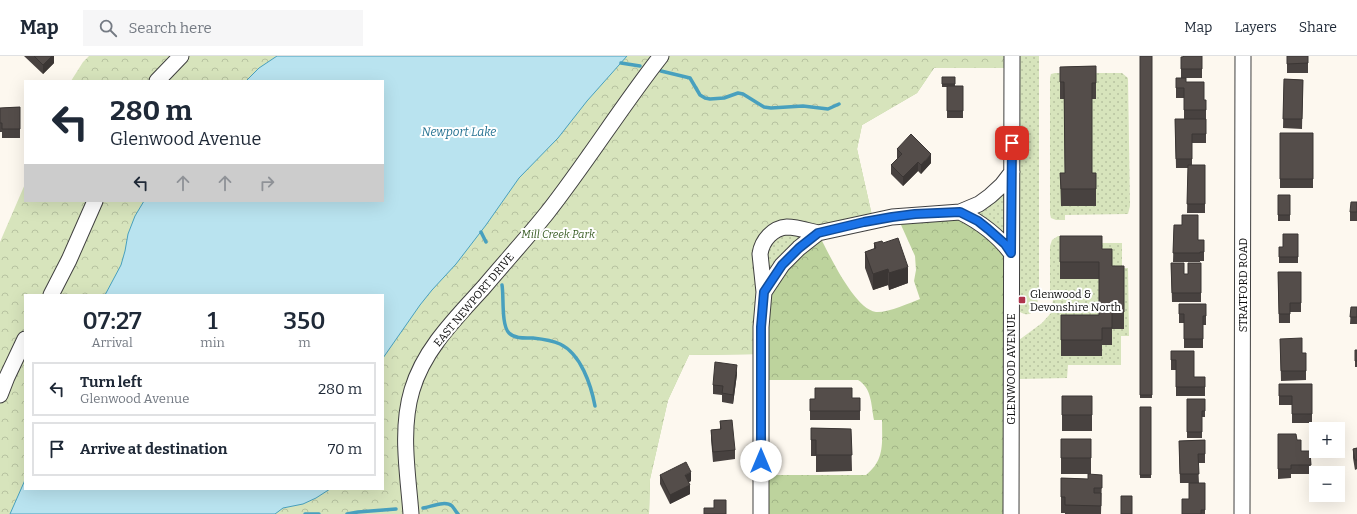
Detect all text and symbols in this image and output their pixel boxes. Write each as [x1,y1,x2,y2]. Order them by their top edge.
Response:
search box [83,10,363,46]
text: Map [20,16,59,39]
icon: search [97,17,119,39]
text: Search here [129,19,212,37]
text: Map [1184,19,1212,36]
text: Layers [1234,19,1277,36]
text: Share [1299,19,1337,36]
text: 280 m [110,94,192,127]
icon: left [44,96,96,148]
water label: Newport Lake [422,125,496,139]
pin [995,126,1029,160]
text: Glenwood Avenue [110,128,261,150]
icon: arrive [1001,132,1023,154]
icon: left [130,172,152,194]
icon: ahead [172,172,194,194]
icon: ahead [214,172,236,194]
icon: right [256,172,278,194]
park label: Mill Creek Park [521,228,596,241]
street label: STRATFORD ROAD [1237,238,1250,332]
street label: EAST NEWPORT DRIVE [431,250,517,350]
place label: Glenwood & Devonshire North [1030,288,1121,314]
marker: Glenwood & Devonshire North [1017,295,1027,305]
text: 07:27 [83,307,142,335]
text: 1 [207,307,218,335]
text: 350 [283,307,325,335]
street label: GLENWOOD AVENUE [1005,313,1018,425]
text: Arrival [92,335,133,350]
text: min [200,335,225,350]
text: m [298,335,311,350]
text: Turn left [80,373,142,391]
icon: left [46,378,68,400]
text: 280 m [318,380,362,398]
text: Glenwood Avenue [80,391,189,406]
map controls [1309,422,1345,502]
button: + [1309,422,1345,458]
icon: arrive [46,438,68,460]
text: Arrive at destination [80,440,227,458]
text: 70 m [328,440,362,458]
position arrow [740,440,782,482]
button: − [1309,466,1345,502]

